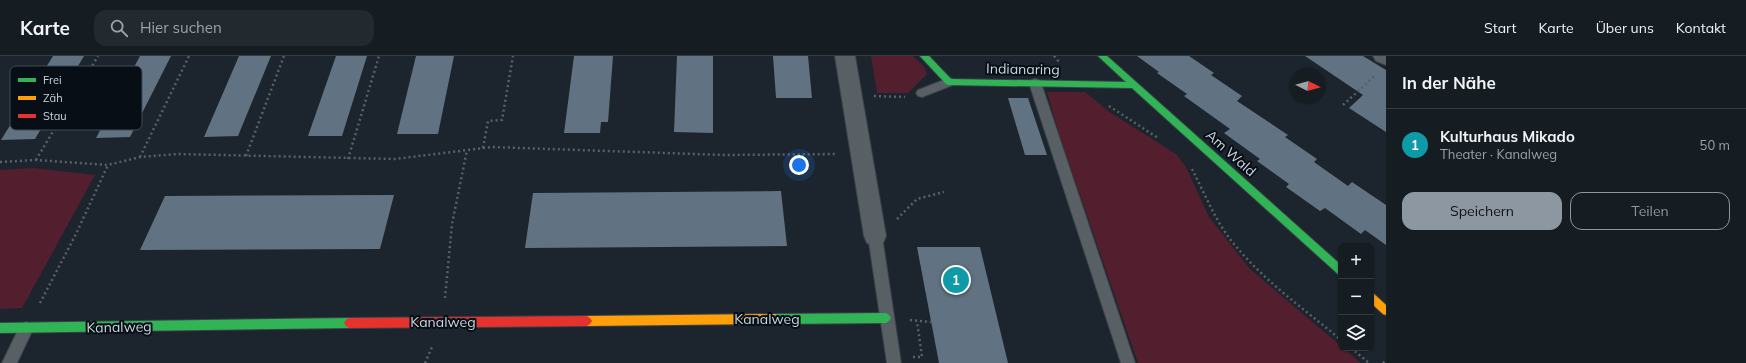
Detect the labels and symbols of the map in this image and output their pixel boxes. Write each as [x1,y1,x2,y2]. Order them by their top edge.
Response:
street label: Indianaring [986,59,1060,79]
legend [10,66,142,130]
north arrow [1290,68,1326,104]
text: Frei [43,73,62,87]
text: Zäh [43,91,63,105]
text: Stau [43,109,67,123]
street label: Am Wald [1202,126,1260,180]
your location [789,155,809,175]
pin: 1 [943,265,969,295]
street label: Kanalweg [734,310,800,328]
street label: Kanalweg [410,313,476,331]
street label: Kanalweg [86,317,152,337]

